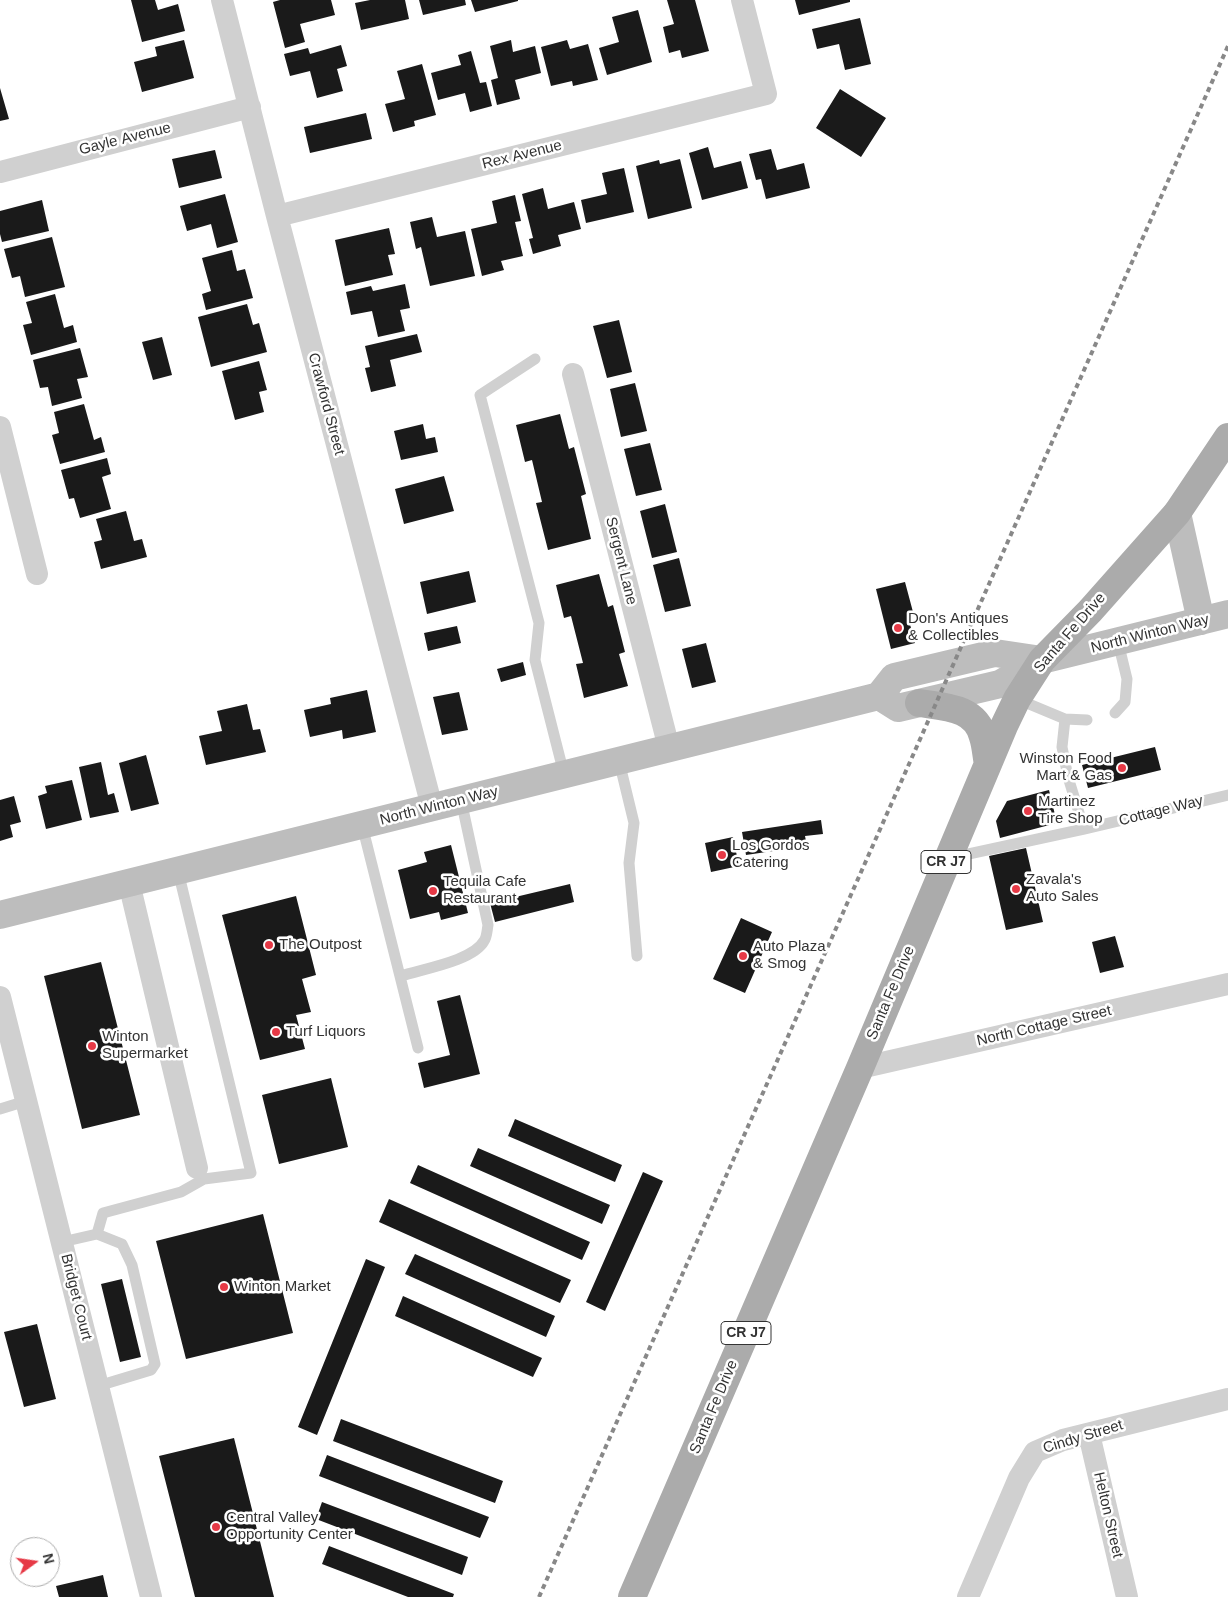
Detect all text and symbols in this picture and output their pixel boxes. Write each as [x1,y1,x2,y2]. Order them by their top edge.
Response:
street label: Gayle Avenue [77,119,173,159]
street label: Rex Avenue [480,136,564,174]
street label: Crawford Street [304,351,348,457]
street label: Sergent Lane [601,515,641,607]
street label: Santa Fe Drive [1030,589,1110,677]
place label: Don's Antiques & Collectibles [908,610,1008,645]
street label: North Winton Way [1089,611,1211,657]
marker: Don's Antiques & Collectibles [892,622,904,634]
place label: Winston Food Mart & Gas [1019,750,1112,785]
marker: Winston Food Mart & Gas [1116,762,1128,774]
street label: North Winton Way [378,783,500,829]
street label: Cottage Way [1117,792,1205,830]
place label: Martinez Tire Shop [1038,793,1102,828]
marker: Martinez Tire Shop [1022,805,1034,817]
place label: Los Gordos Catering [732,837,810,872]
marker: Los Gordos Catering [716,849,728,861]
road number: CR J7 [921,850,971,874]
place label: Zavala's Auto Sales [1026,871,1099,906]
place label: Tequila Cafe Restaurant [443,873,526,908]
marker: Zavala's Auto Sales [1010,883,1022,895]
marker: Tequila Cafe Restaurant [427,885,439,897]
place label: The Outpost [279,936,362,954]
place label: Auto Plaza & Smog [753,938,826,973]
marker: The Outpost [263,939,275,951]
street label: Santa Fe Drive [863,943,919,1043]
marker: Auto Plaza & Smog [737,950,749,962]
street label: North Cottage Street [975,1002,1113,1050]
place label: Turf Liquors [286,1023,365,1041]
marker: Turf Liquors [270,1026,282,1038]
place label: Winton Supermarket [102,1028,188,1063]
marker: Winton Supermarket [86,1040,98,1052]
street label: Bridget Court [57,1252,95,1342]
place label: Winton Market [234,1278,331,1296]
marker: Winton Market [218,1281,230,1293]
road number: CR J7 [721,1322,771,1345]
street label: Santa Fe Drive [686,1357,742,1457]
street label: Cindy Street [1041,1416,1125,1458]
street label: Helton Street [1089,1470,1127,1560]
place label: Central Valley Opportunity Center [226,1509,353,1544]
marker: Central Valley Opportunity Center [210,1521,222,1533]
north arrow [10,1537,60,1587]
text: N [40,1552,58,1565]

